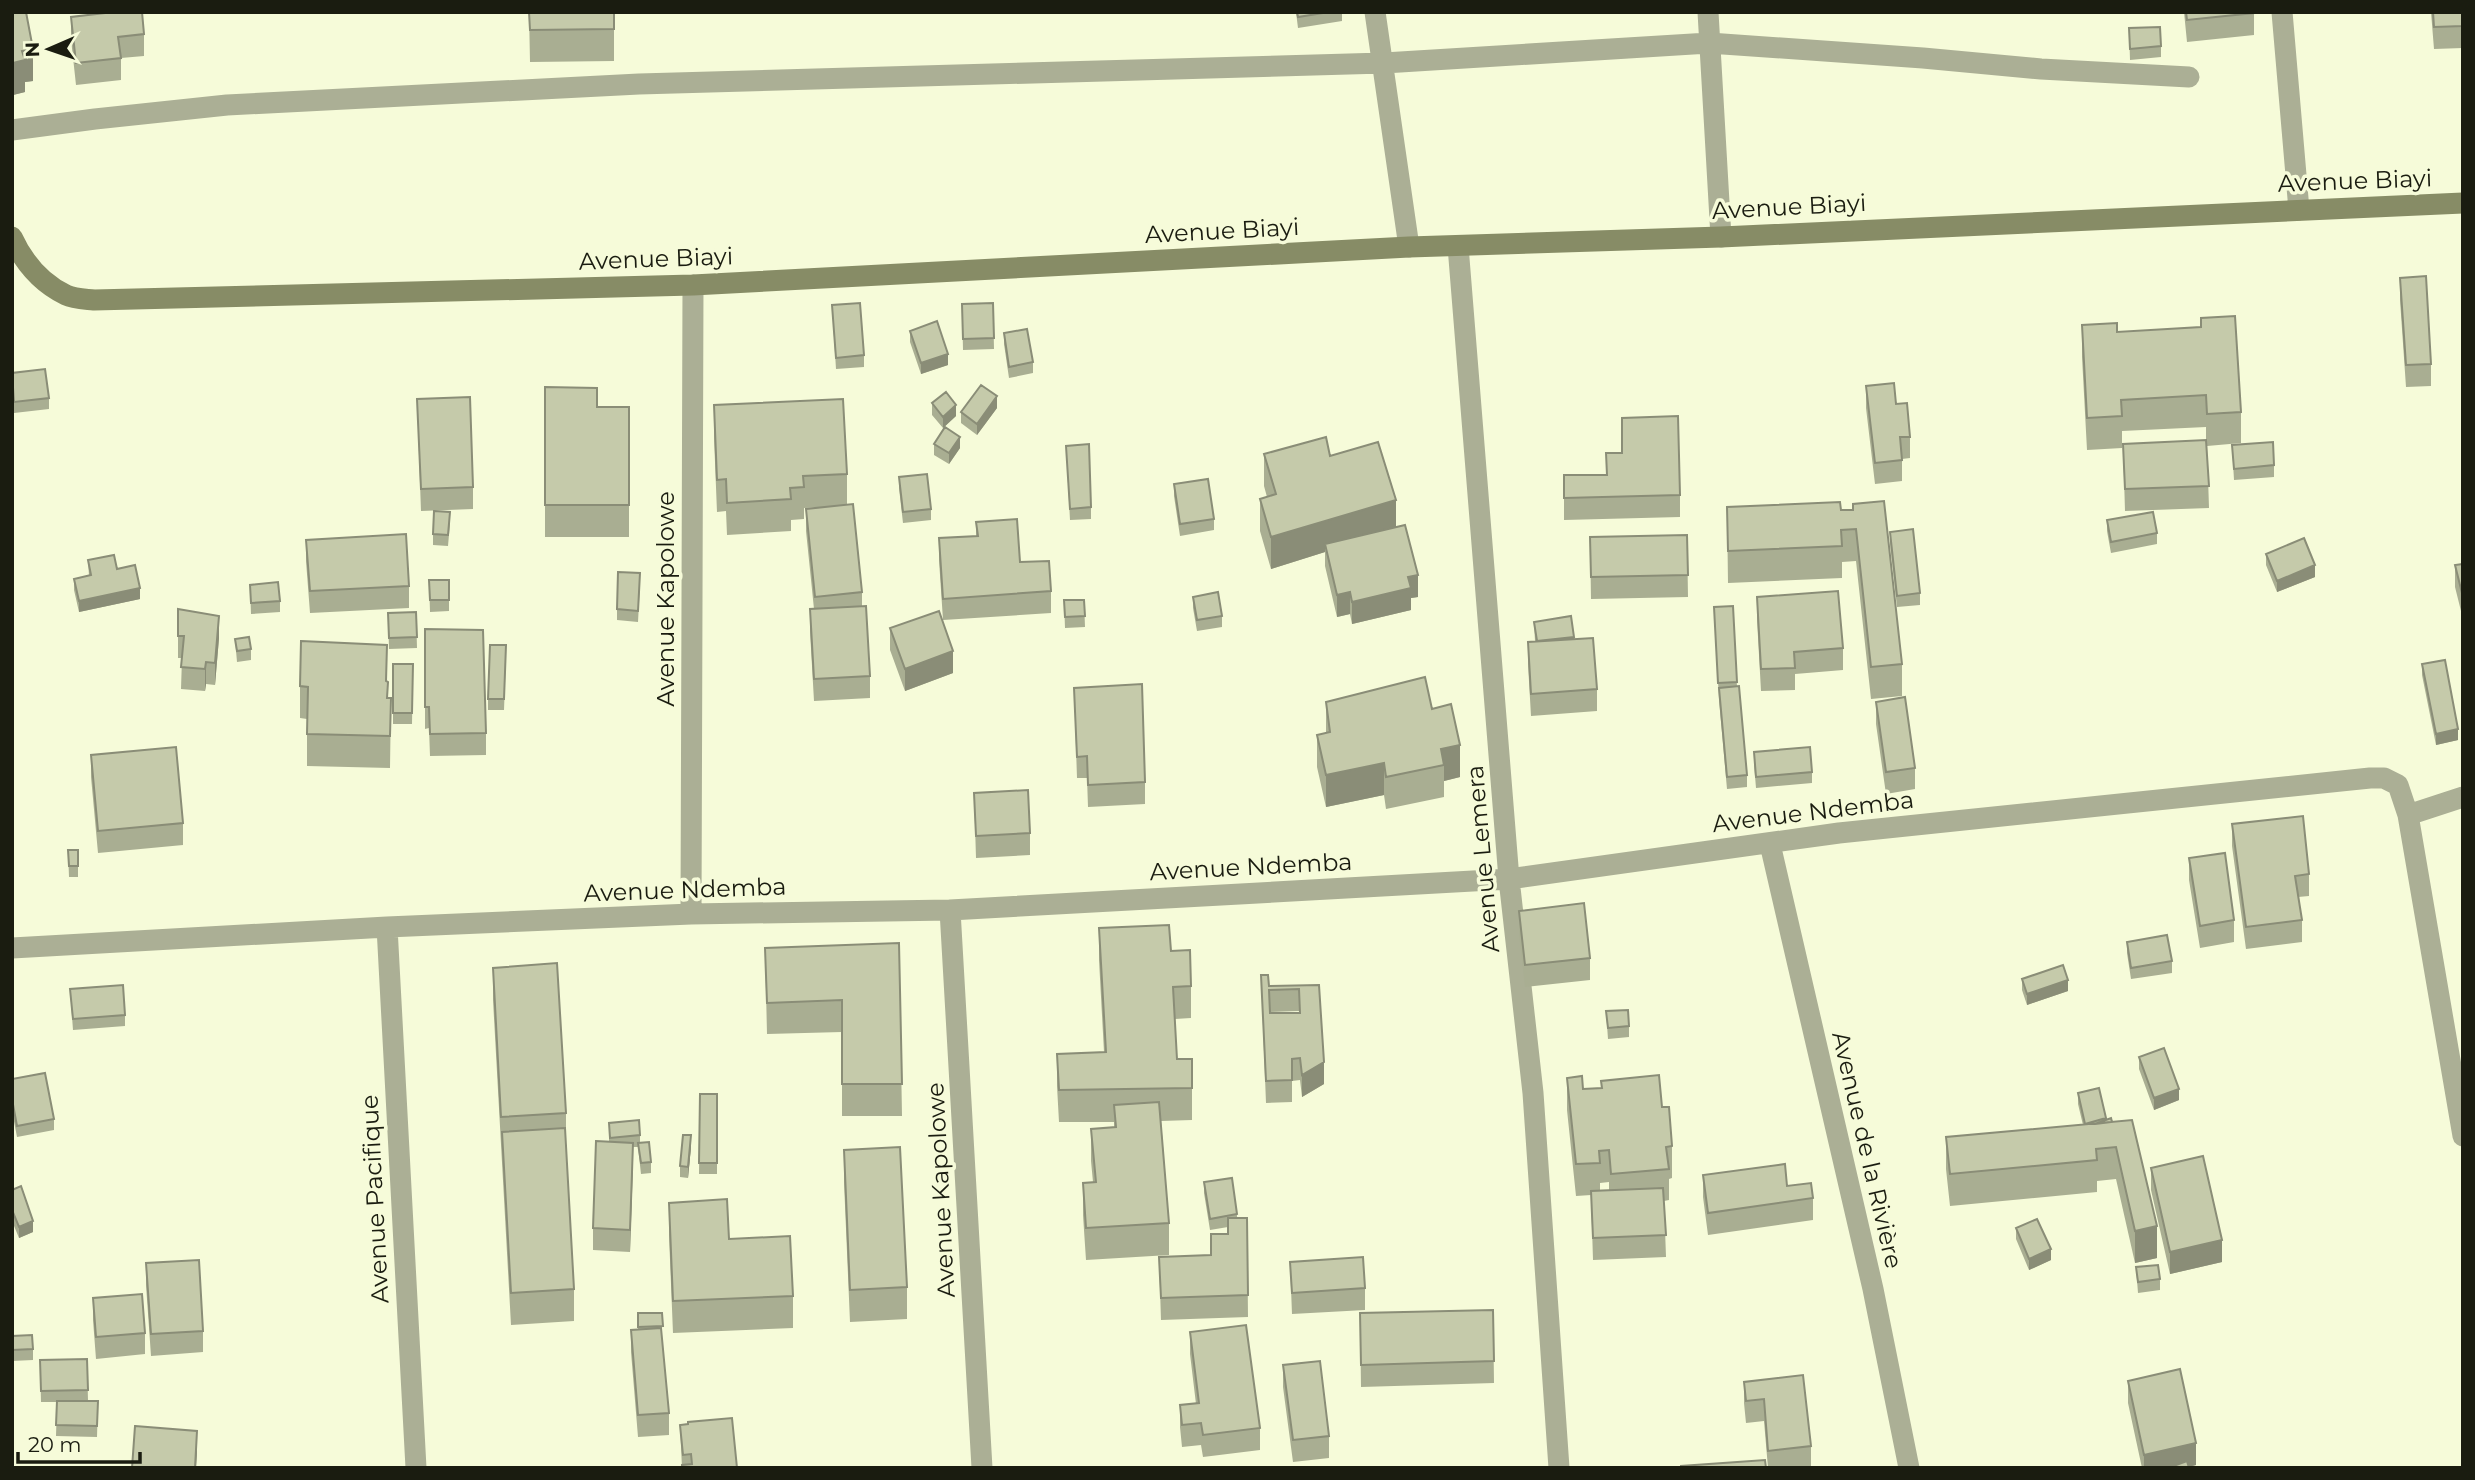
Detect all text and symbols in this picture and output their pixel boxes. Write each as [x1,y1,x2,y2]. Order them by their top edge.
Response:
north arrow [14,14,84,84]
text: N [21,41,44,58]
street label: Avenue Biayi [2277,163,2433,198]
street label: Avenue Biayi [1711,188,1867,225]
street label: Avenue Biayi [1144,212,1300,249]
street label: Avenue Biayi [578,241,734,276]
street label: Avenue Kapolowe [651,491,680,707]
street label: Avenue Lemera [1460,764,1505,954]
street label: Avenue Ndemba [1710,785,1915,838]
street label: Avenue Ndemba [1149,847,1353,886]
street label: Avenue Ndemba [583,871,787,908]
street label: Avenue de la Rivière [1826,1029,1909,1271]
street label: Avenue Kapolowe [920,1082,961,1298]
street label: Avenue Pacifique [355,1094,394,1304]
scale bar [18,1420,140,1464]
text: 20 m [28,1432,82,1457]

